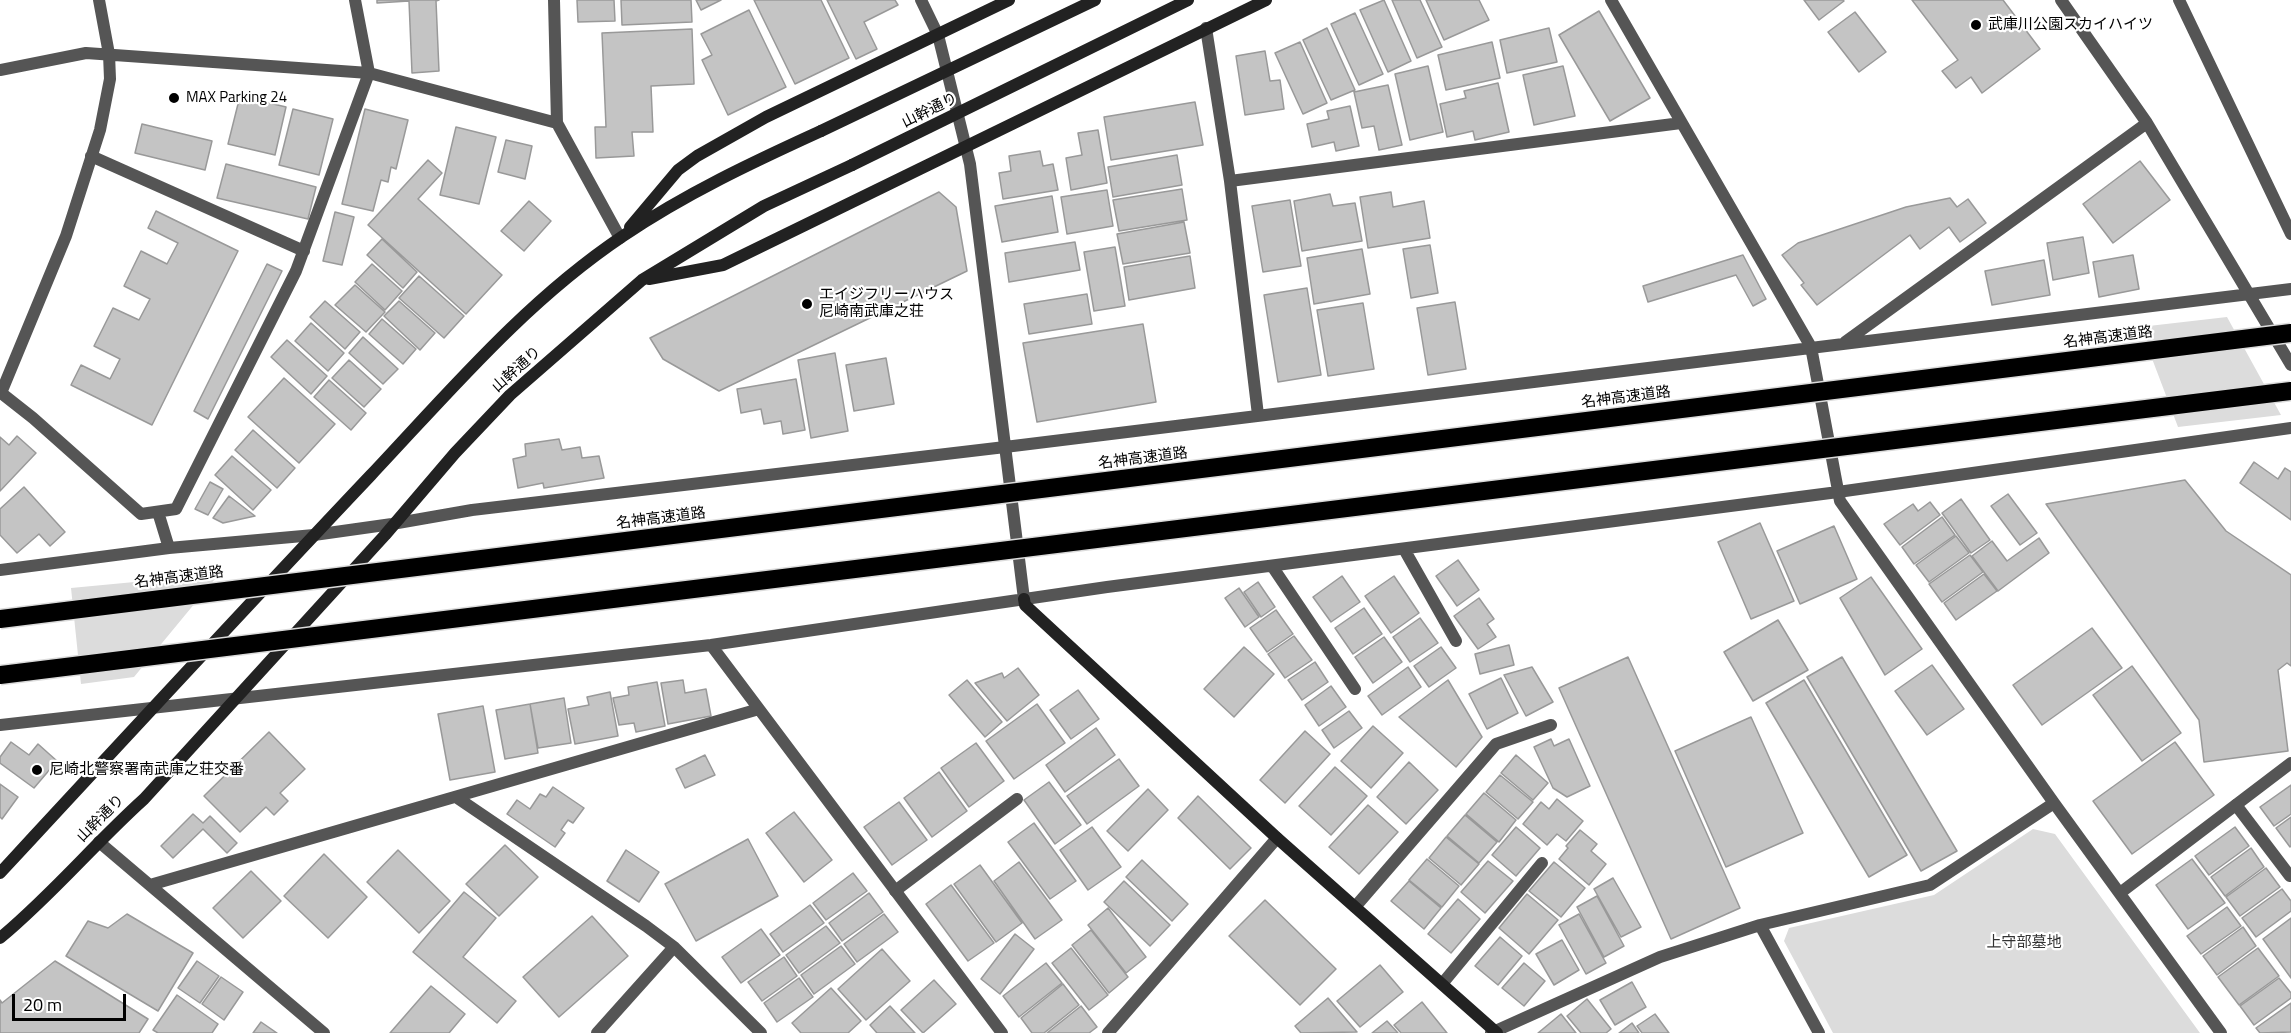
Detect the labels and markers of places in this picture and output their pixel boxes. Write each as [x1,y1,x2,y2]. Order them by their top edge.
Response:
place label: 武庫川公園スカイハイツ [1988,16,2153,34]
marker: 武庫川公園スカイハイツ [1969,18,1983,32]
place label: MAX Parking 24 [186,89,287,107]
marker: MAX Parking 24 [167,91,181,105]
place label: エイジフリーハウス 尼崎南武庫之荘 [819,286,954,321]
marker: エイジフリーハウス 尼崎南武庫之荘 [800,297,814,311]
place label: 尼崎北警察署南武庫之荘交番 [49,761,244,779]
marker: 尼崎北警察署南武庫之荘交番 [30,763,44,777]

